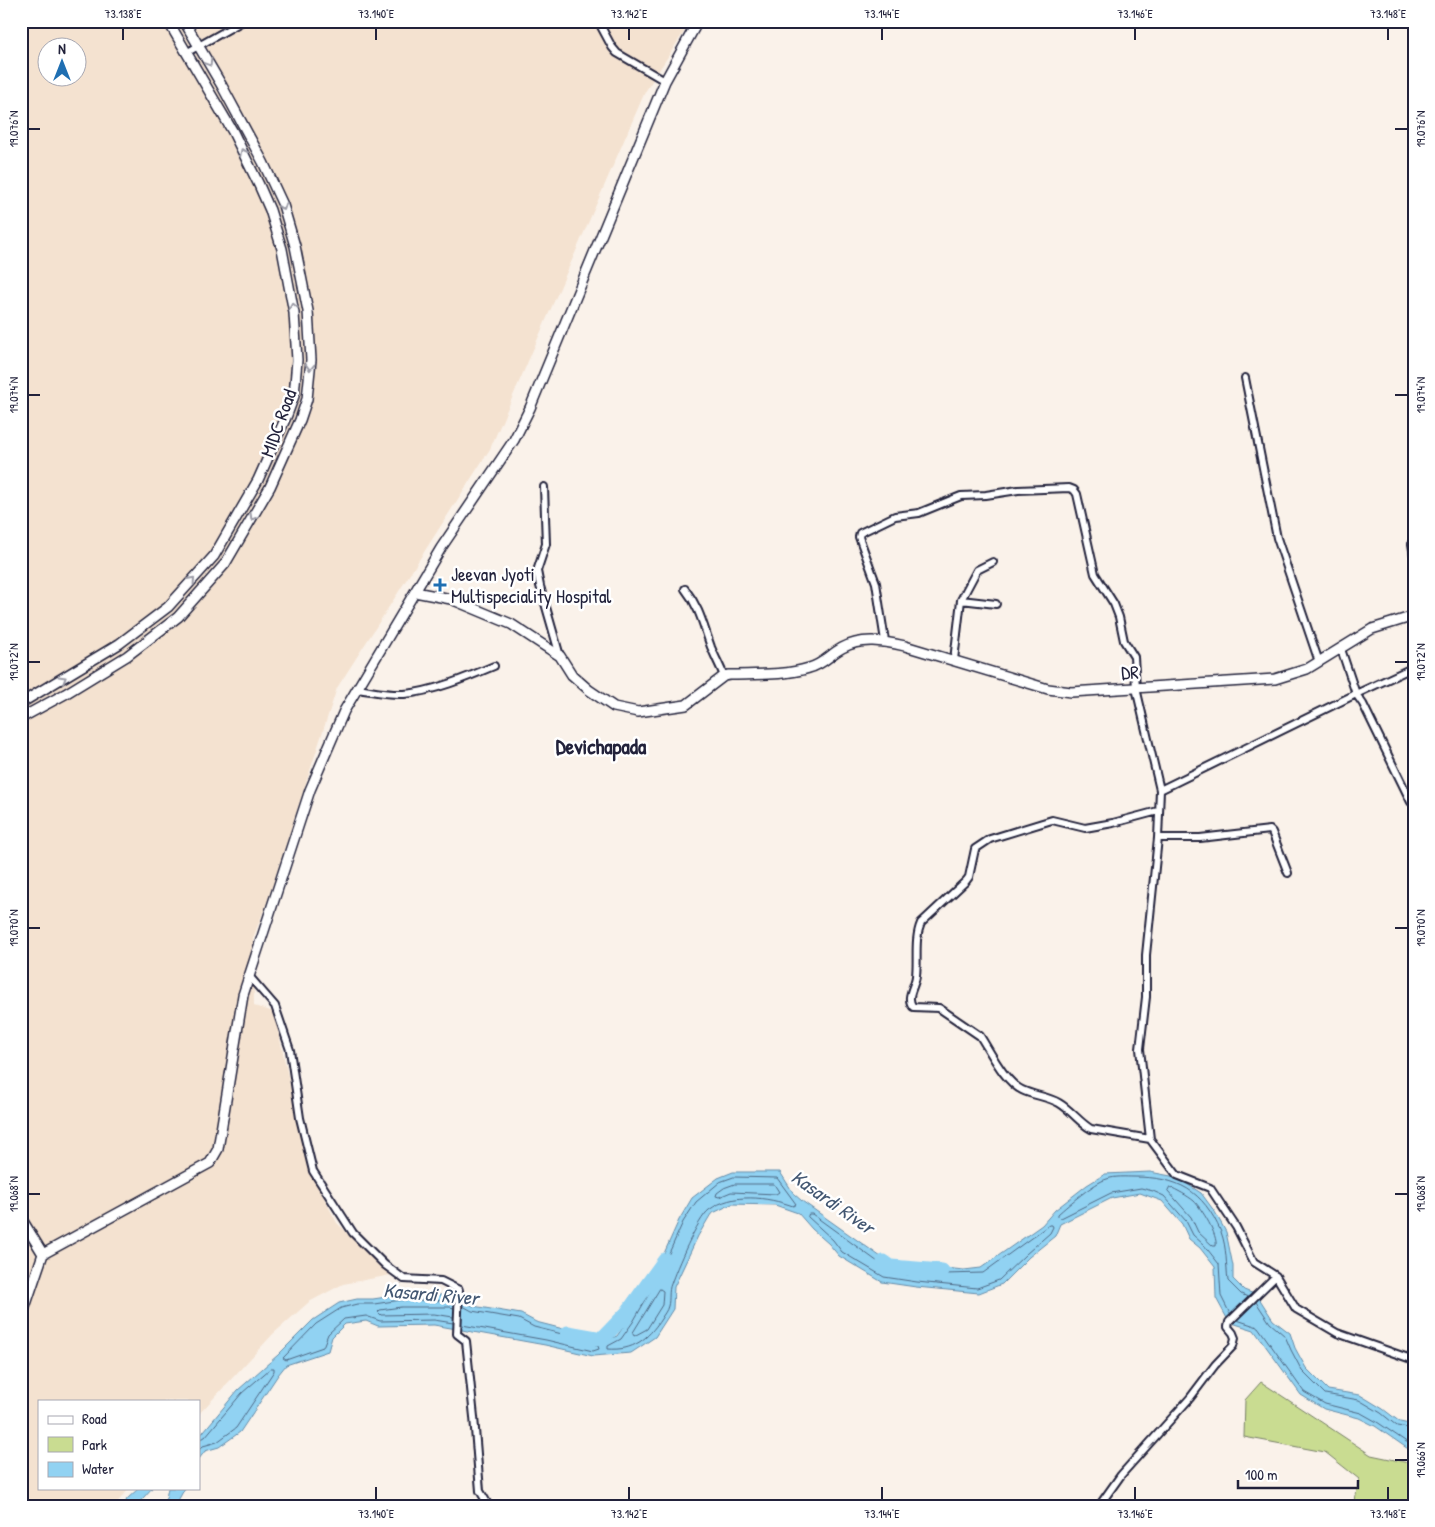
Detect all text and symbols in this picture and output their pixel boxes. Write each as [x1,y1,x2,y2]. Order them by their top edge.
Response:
text: 73.138°E [105,5,142,22]
text: 73.140°E [358,5,395,22]
text: 73.142°E [611,5,648,22]
text: 73.144°E [864,5,900,22]
text: 73.146°E [1117,5,1153,22]
text: 73.148°E [1370,5,1407,22]
north arrow [38,38,88,88]
text: N [58,39,66,58]
one-way arrow [202,58,212,67]
text: 19.076°N [5,111,22,147]
text: 19.076°N [1412,111,1429,147]
one-way arrow [239,149,249,158]
one-way arrow [277,203,287,211]
one-way arrow [289,302,299,310]
one-way arrow [305,363,316,371]
text: 19.074°N [5,377,22,413]
text: 19.074°N [1412,377,1429,413]
street label: MIDC Road [254,385,303,461]
one-way arrow [249,511,259,520]
place label: Jeevan Jyoti Multispeciality Hospital [451,561,612,609]
one-way arrow [186,577,195,586]
marker: Jeevan Jyoti Multispeciality Hospital [433,578,447,592]
text: 19.072°N [5,643,22,681]
text: 19.072°N [1412,643,1429,681]
street label: DR [1121,659,1140,685]
one-way arrow [58,675,67,685]
district label: Devichapada [556,732,647,762]
text: 19.070°N [5,909,22,947]
text: 19.070°N [1412,909,1429,947]
water label: Kasardi River [786,1163,882,1241]
text: 19.068°N [5,1176,22,1212]
text: 19.068°N [1412,1176,1429,1212]
water label: Kasardi River [382,1276,482,1311]
legend [38,1400,200,1490]
text: Road [82,1408,107,1429]
text: Park [82,1434,107,1455]
text: 19.066°N [1412,1442,1429,1478]
scale bar [1238,1457,1358,1489]
text: Water [82,1458,114,1479]
text: 100 m [1245,1464,1278,1485]
text: 73.140°E [358,1505,395,1522]
text: 73.142°E [611,1505,648,1522]
text: 73.144°E [864,1505,900,1522]
text: 73.146°E [1117,1505,1153,1522]
text: 73.148°E [1370,1505,1407,1522]

